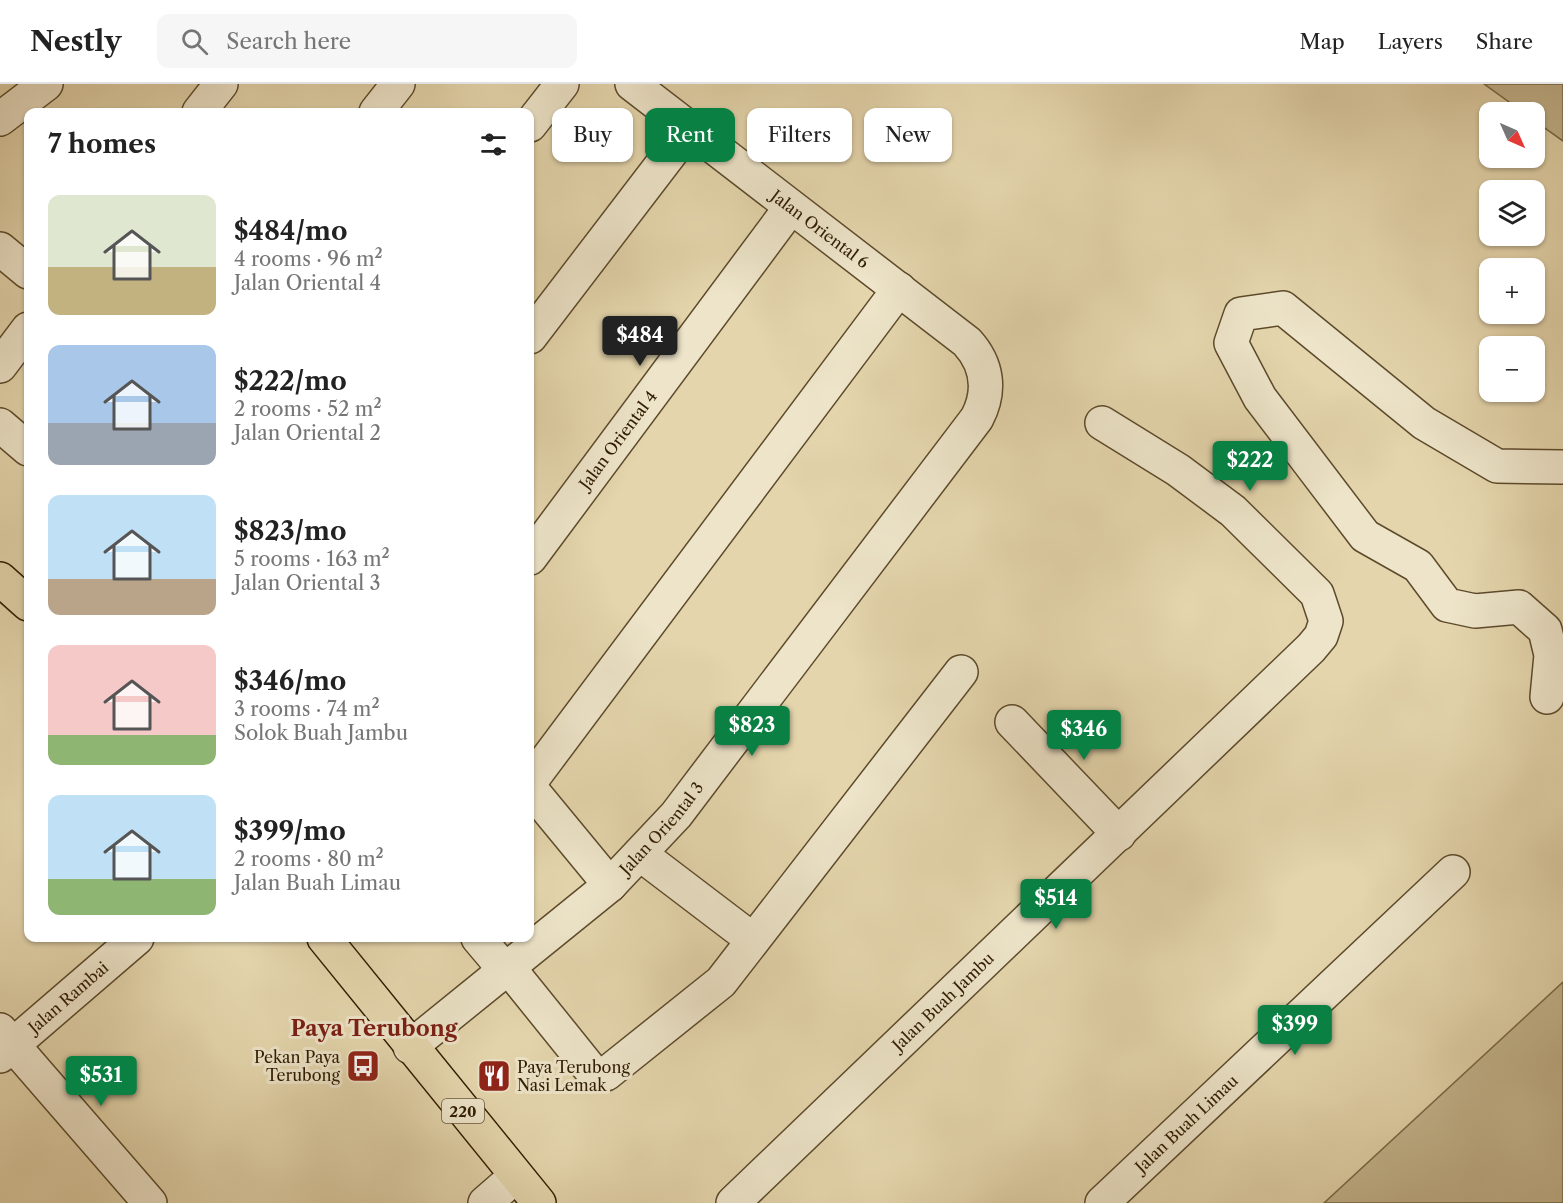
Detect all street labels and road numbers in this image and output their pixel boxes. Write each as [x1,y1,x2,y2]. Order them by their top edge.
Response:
street label: Jalan Oriental 6 [765,184,873,272]
street label: Jalan Oriental 4 [573,387,661,496]
street label: Jalan Oriental 3 [613,778,708,881]
street label: Jalan Buah Jambu [886,948,998,1057]
street label: Jalan Rambai [22,957,112,1039]
street label: Jalan Buah Limau [1129,1070,1242,1179]
road number: 220 [442,1099,484,1123]

